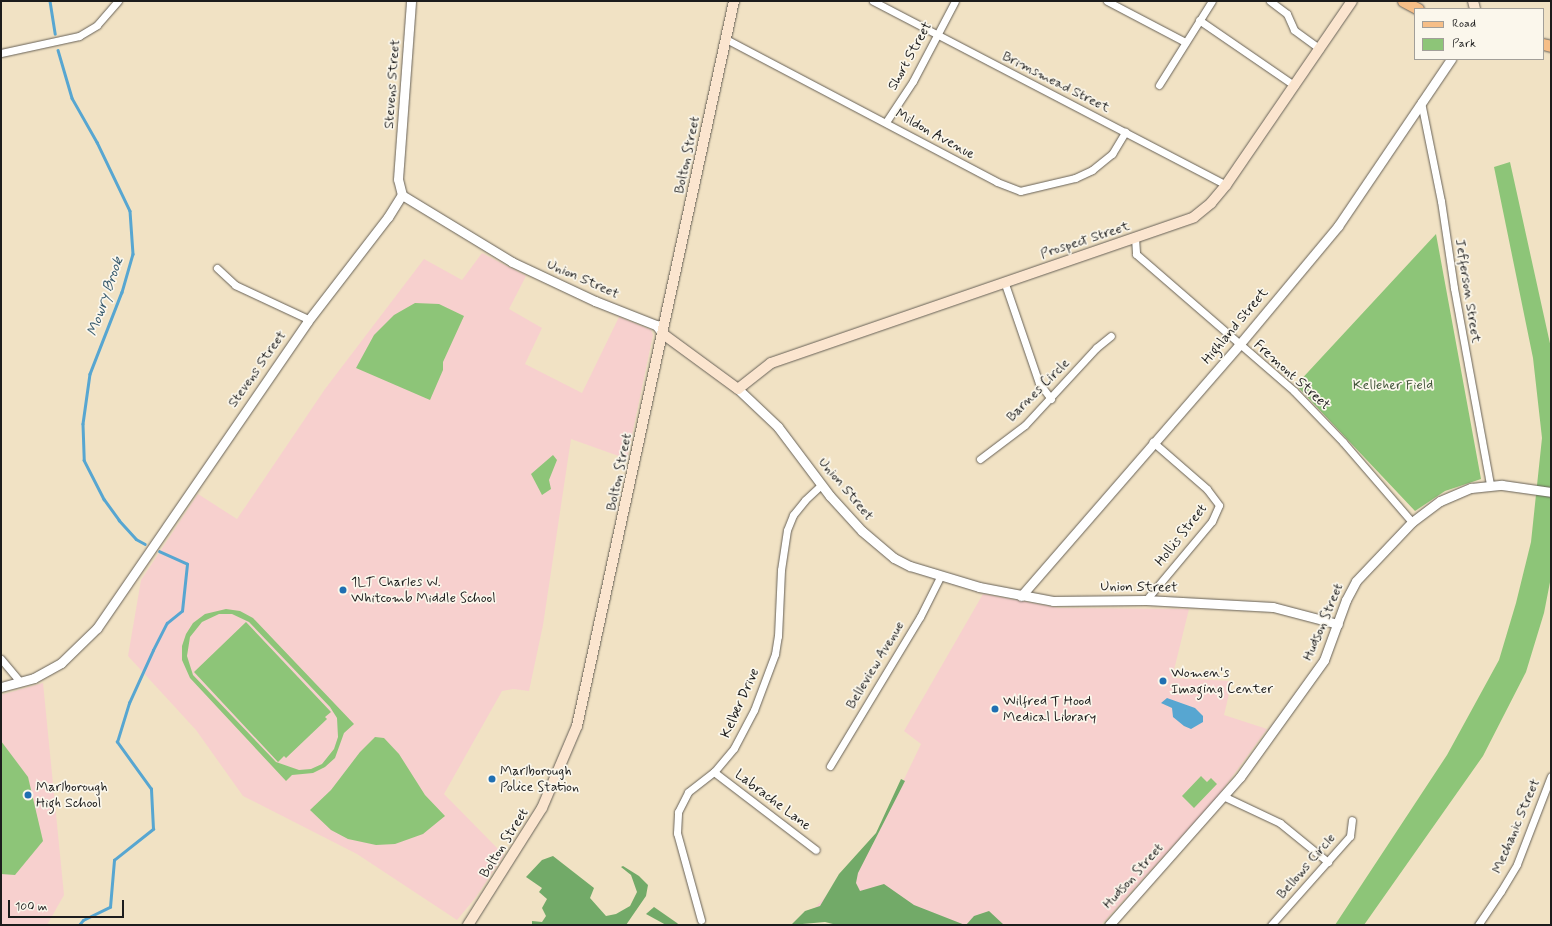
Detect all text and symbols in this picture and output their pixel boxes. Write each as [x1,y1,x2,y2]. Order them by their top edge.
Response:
legend [1414,8,1544,60]
text: Road [1452,16,1476,32]
street label: Short Street [884,19,936,93]
text: Park [1452,36,1476,52]
street label: Stevens Street [381,39,403,129]
street label: Brimsmead Street [999,48,1113,116]
street label: Mildon Avenue [893,106,977,162]
street label: Bolton Street [670,114,704,196]
street label: Prospect Street [1038,218,1132,262]
street label: Jefferson Street [1451,238,1485,344]
water label: Mowry Brook [84,255,128,339]
street label: Union Street [545,256,621,302]
street label: Highland Street [1198,284,1272,368]
street label: Stevens Street [225,328,289,410]
street label: Fremont Street [1251,337,1333,413]
street label: Barnes Circle [1003,355,1073,425]
park label: Kelleher Field [1353,377,1433,393]
street label: Bolton Street [602,431,636,513]
street label: Union Street [815,454,877,524]
street label: Hollis Street [1151,500,1211,570]
place label: 1LT Charles W. Whitcomb Middle School [351,574,496,606]
street label: Union Street [1101,578,1177,596]
street label: Hudson Street [1299,580,1347,664]
marker: 1LT Charles W. Whitcomb Middle School [338,585,348,595]
street label: Belleview Avenue [842,617,908,713]
place label: Women's Imaging Center [1171,665,1270,698]
street label: Kelber Drive [717,666,763,740]
marker: Women's Imaging Center [1158,676,1168,686]
place label: Wilfred T Hood Medical Library [1003,693,1100,726]
marker: Wilfred T Hood Medical Library [990,704,1000,714]
place label: Marlborough Police Station [500,763,579,796]
street label: Labrache Lane [731,766,815,834]
marker: Marlborough Police Station [487,774,497,784]
street label: Mechanic Street [1489,776,1543,876]
place label: Marlborough High School [36,779,108,812]
marker: Marlborough High School [23,790,33,800]
street label: Bolton Street [475,804,533,882]
street label: Bellows Circle [1273,830,1339,902]
street label: Hudson Street [1098,839,1168,913]
scale bar [10,892,126,918]
text: 100 m [15,899,47,915]

